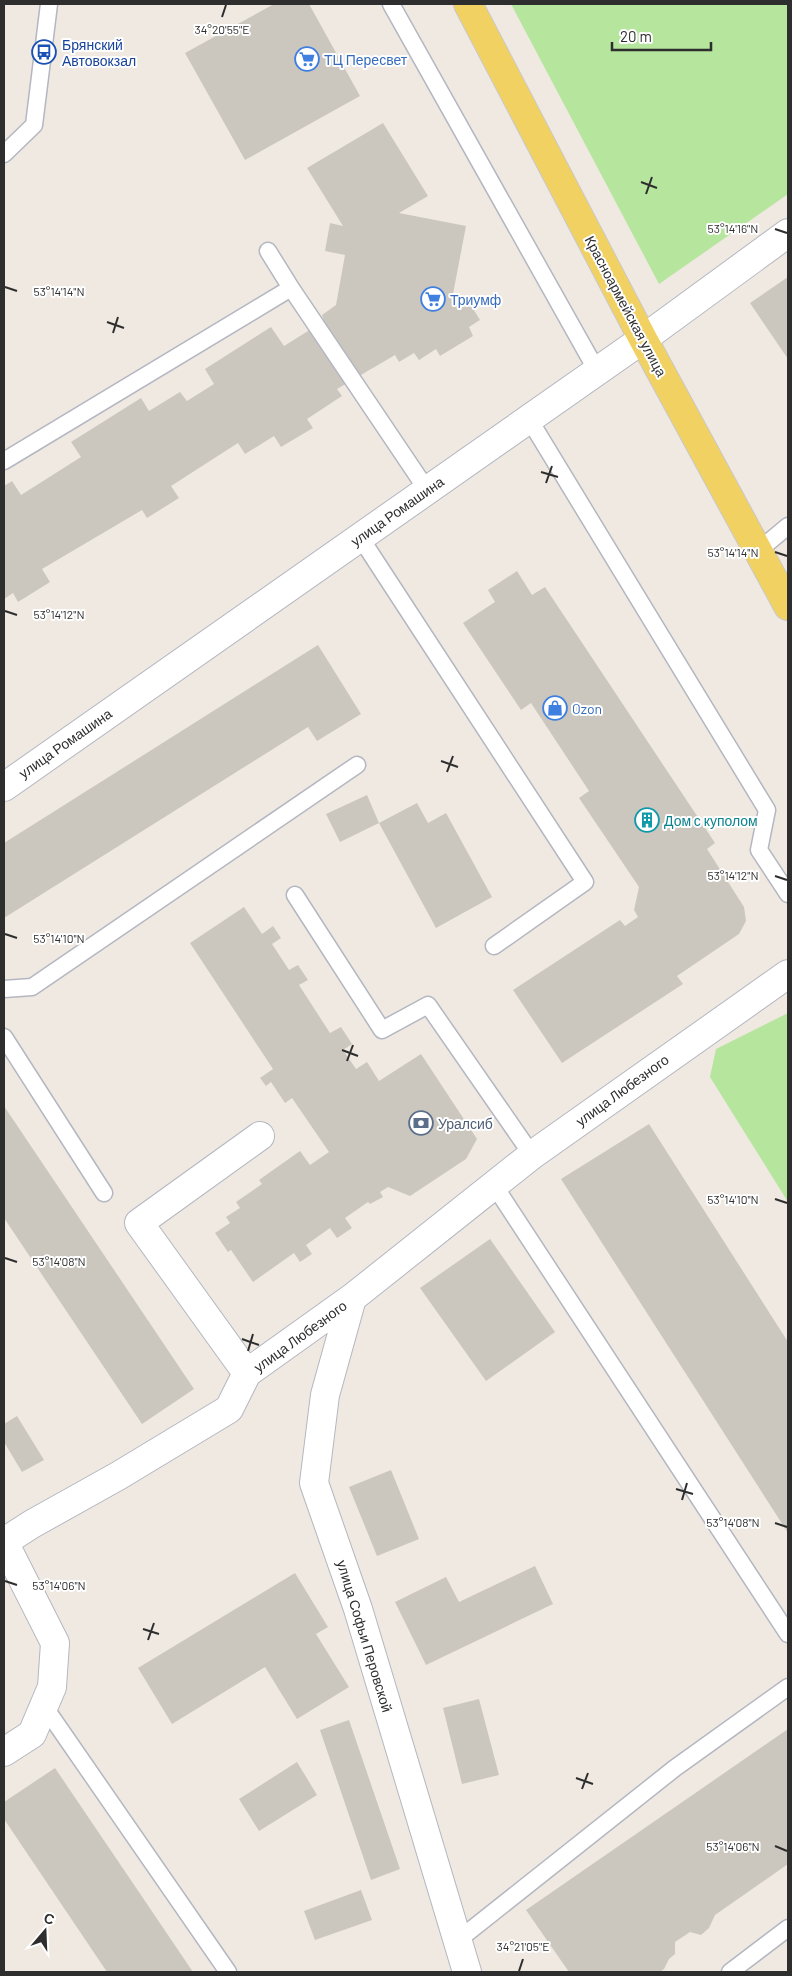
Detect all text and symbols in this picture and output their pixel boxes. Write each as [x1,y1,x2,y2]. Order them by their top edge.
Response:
scale bar [612,20,711,52]
text: 34°20'55"E [195,22,249,36]
text: 20 m [620,27,652,45]
place label: Брянский Автовокзал [62,36,136,69]
bus stop icon: Брянский Автовокзал [31,39,57,65]
supermarket icon: ТЦ Пересвет [294,46,320,72]
place label: ТЦ Пересвет [324,51,408,68]
text: 53°14'16"N [708,221,758,235]
street label: Красноармейская улица [582,233,670,380]
text: 53°14'14"N [33,284,85,298]
supermarket icon: Триумф [420,286,446,312]
place label: Триумф [450,291,501,308]
street label: улица Ромашина [347,472,447,549]
text: 53°14'14"N [707,545,759,559]
text: 53°14'12"N [33,607,85,621]
shop icon: Ozon [542,695,568,721]
place label: Ozon [572,700,602,717]
street label: улица Ромашина [15,704,115,781]
building icon: Дом с куполом [634,807,660,833]
place label: Дом с куполом [664,812,758,829]
text: 53°14'12"N [707,868,759,882]
text: 53°14'10"N [33,931,85,945]
street label: улица Любезного [572,1050,672,1129]
bank icon: Уралсиб [408,1110,434,1136]
place label: Уралсиб [438,1115,493,1132]
text: 53°14'10"N [707,1192,759,1206]
text: 53°14'08"N [32,1254,86,1268]
street label: улица Любезного [250,1296,350,1375]
text: 53°14'08"N [706,1515,760,1529]
street label: улица Софьи Перовской [334,1558,396,1714]
text: 53°14'06"N [32,1578,86,1592]
text: 53°14'06"N [706,1839,760,1853]
north arrow [20,1906,70,1956]
text: С [42,1909,57,1928]
text: 34°21'05"E [497,1939,549,1953]

